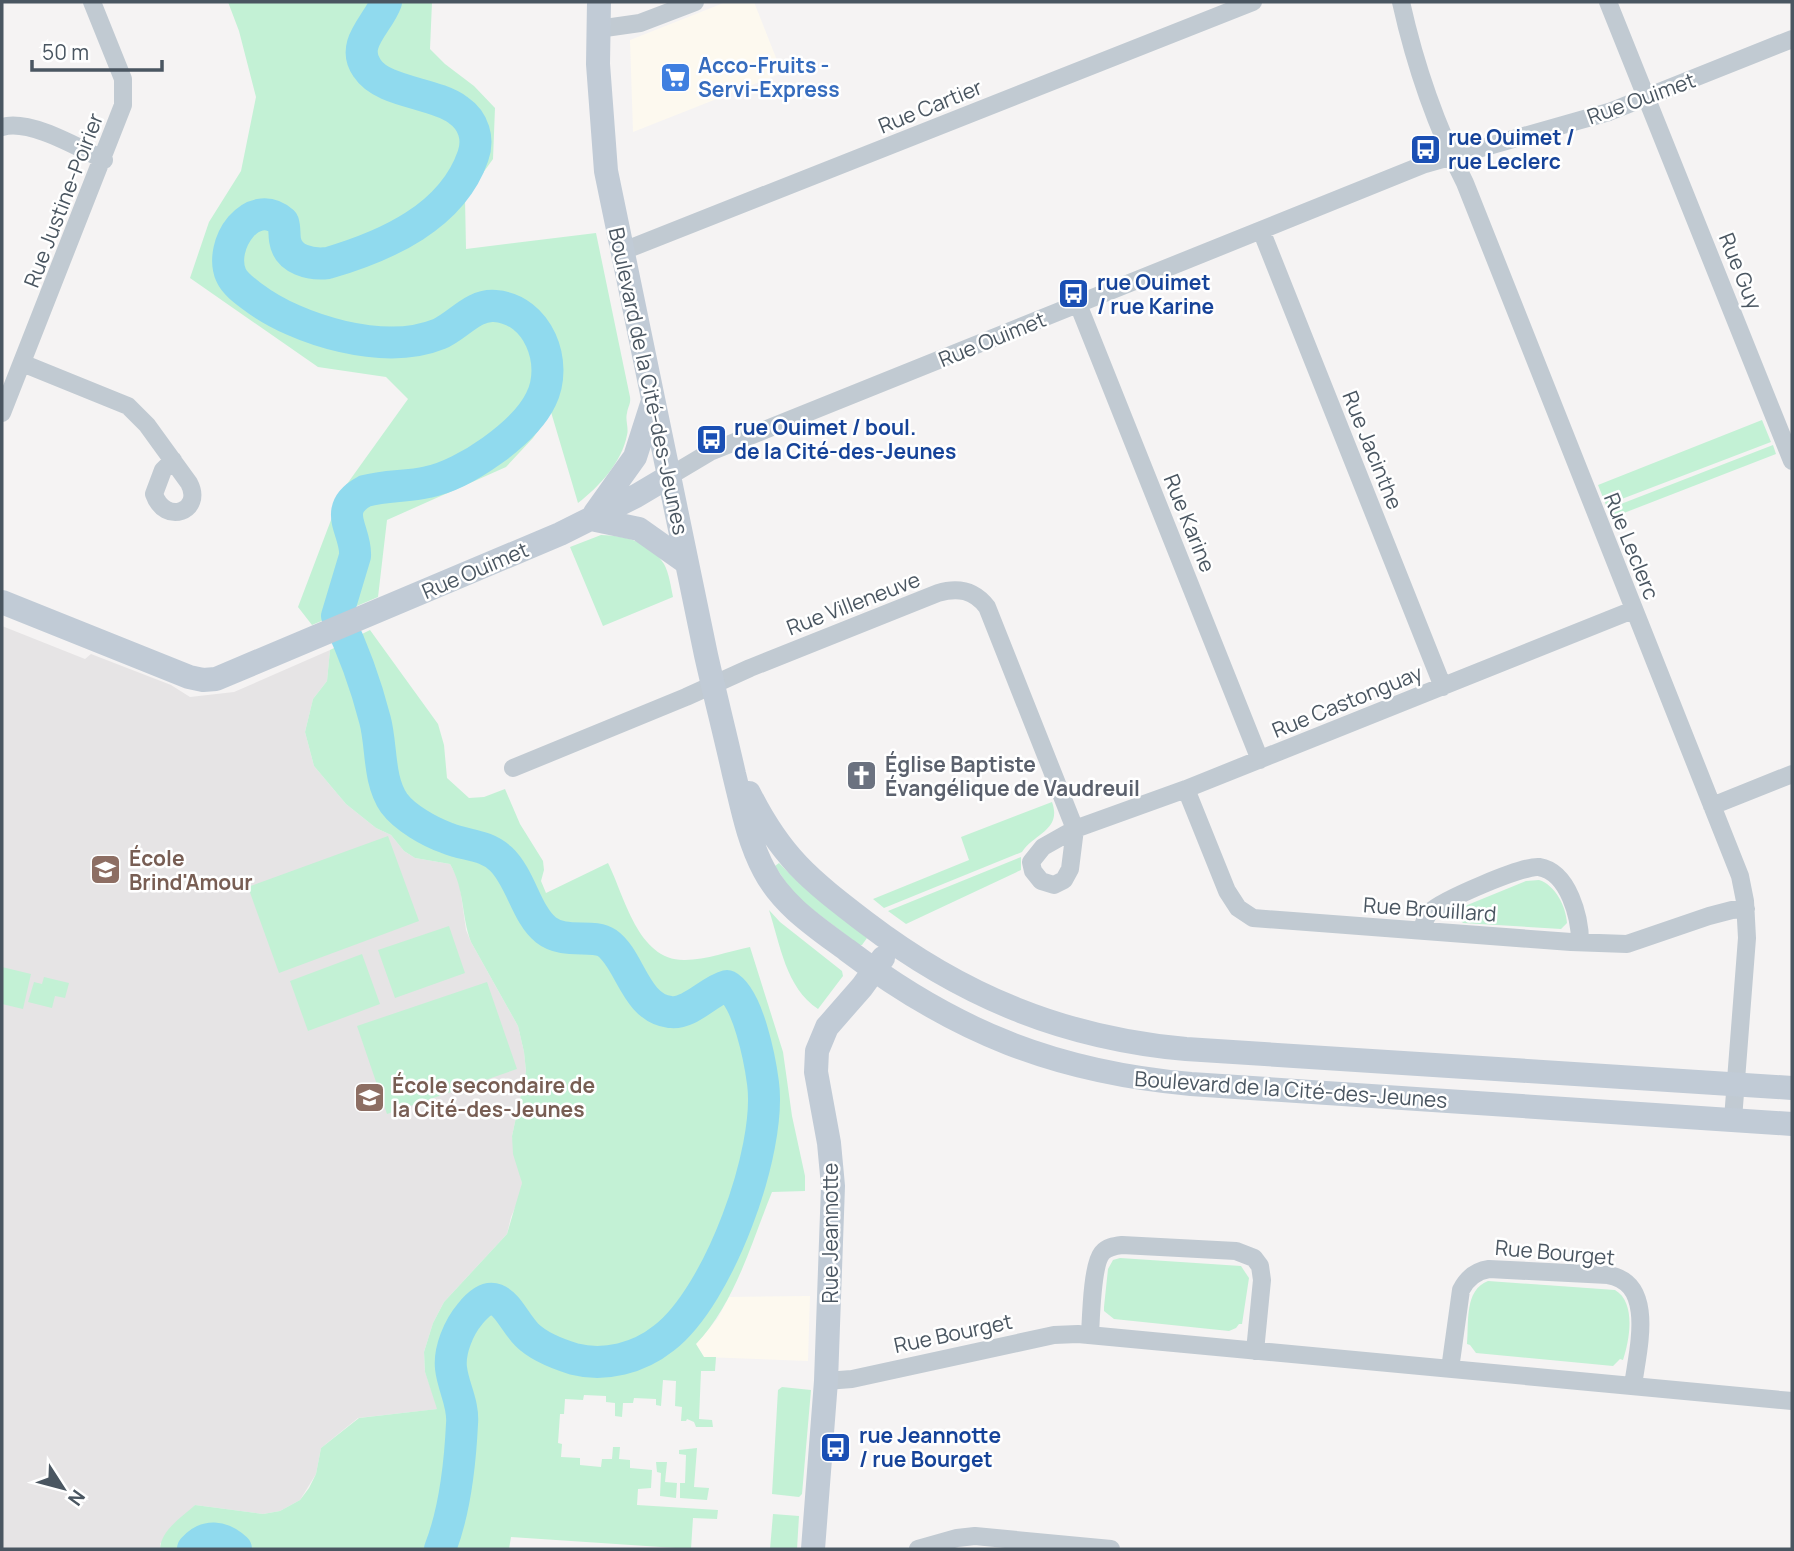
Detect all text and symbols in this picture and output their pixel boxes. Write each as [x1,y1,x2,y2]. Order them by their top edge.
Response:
scale bar [32,28,161,72]
text: 50 m [42,38,89,66]
place label: Acco-Fruits - Servi-Express [698,51,840,103]
supermarket icon: Acco-Fruits - Servi-Express [658,60,692,94]
street label: Rue Ouimet [1583,65,1699,131]
street label: Rue Cartier [874,72,986,140]
street label: Rue Justine-Poirier [17,108,109,291]
place label: rue Ouimet / rue Leclerc [1448,123,1575,175]
bus stop icon: rue Ouimet / rue Leclerc [1408,132,1442,166]
street label: Boulevard de la Cité-des-Jeunes [603,225,695,537]
street label: Rue Guy [1713,228,1769,314]
place label: rue Ouimet / rue Karine [1097,268,1214,320]
bus stop icon: rue Ouimet / rue Karine [1057,277,1091,311]
street label: Rue Ouimet [934,305,1050,373]
street label: Rue Jacinthe [1337,387,1409,513]
place label: rue Ouimet / boul. de la Cité-des-Jeunes [734,413,956,465]
bus stop icon: rue Ouimet / boul. de la Cité-des-Jeunes [694,422,728,456]
street label: Rue Karine [1158,470,1222,576]
street label: Rue Leclerc [1598,489,1666,603]
street label: Rue Ouimet [417,535,533,605]
street label: Rue Villeneuve [782,565,924,641]
street label: Rue Castonguay [1268,658,1426,744]
place label: Église Baptiste Évangélique de Vaudreuil [885,750,1140,802]
church icon: Église Baptiste Évangélique de Vaudreuil [845,759,879,793]
place label: École Brind'Amour [129,844,253,896]
school or university icon: École Brind'Amour [89,853,123,887]
street label: Rue Brouillard [1362,890,1498,928]
street label: Boulevard de la Cité-des-Jeunes [1134,1064,1448,1114]
place label: École secondaire de la Cité-des-Jeunes [392,1071,595,1123]
school or university icon: École secondaire de la Cité-des-Jeunes [352,1080,386,1114]
street label: Rue Jeannotte [816,1163,844,1303]
street label: Rue Bourget [1494,1233,1616,1271]
street label: Rue Bourget [891,1307,1015,1359]
place label: rue Jeannotte / rue Bourget [859,1421,1001,1473]
bus stop icon: rue Jeannotte / rue Bourget [819,1430,853,1464]
north arrow [28,1453,98,1523]
text: N [62,1485,91,1511]

